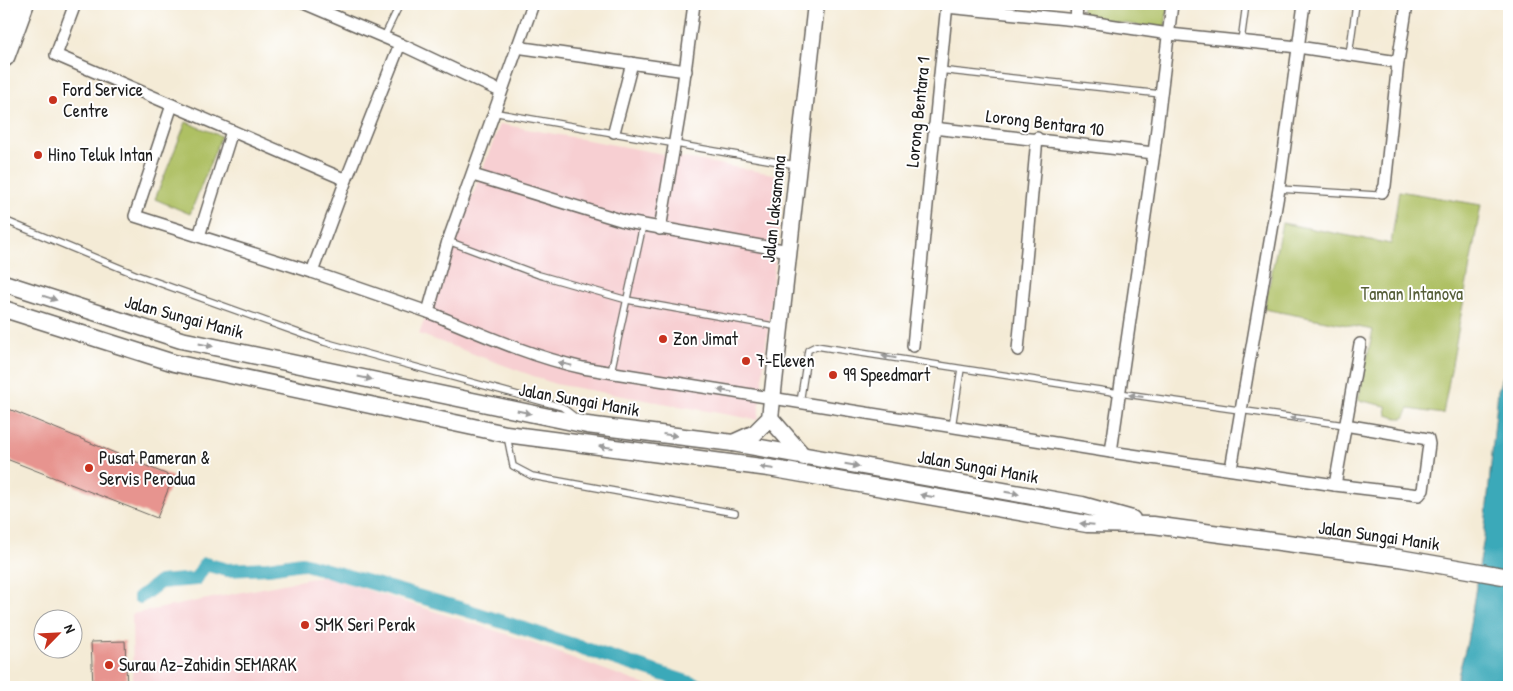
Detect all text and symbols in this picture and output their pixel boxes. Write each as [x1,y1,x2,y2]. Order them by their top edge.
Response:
street label: Lorong Bentara 1 [899,56,936,168]
place label: Ford Service Centre [62,77,143,123]
marker: Ford Service Centre [47,94,59,106]
street label: Lorong Bentara 10 [985,103,1106,142]
place label: Hino Teluk Intan [48,142,153,167]
marker: Hino Teluk Intan [32,149,44,161]
street label: Jalan Laksamana [755,154,792,264]
park label: Taman Intanova [1361,281,1463,306]
street label: Jalan Sungai Manik [122,289,247,345]
one-way arrow [43,294,58,302]
place label: Zon Jimat [673,326,739,351]
marker: Zon Jimat [657,333,669,345]
one-way arrow [198,341,213,349]
place label: 7-Eleven [756,348,815,373]
one-way arrow [880,353,896,361]
marker: 7-Eleven [740,355,752,367]
one-way arrow [558,360,573,368]
place label: 99 Speedmart [843,362,931,387]
marker: 99 Speedmart [827,369,839,381]
one-way arrow [357,375,373,383]
street label: Jalan Sungai Manik [517,377,642,423]
one-way arrow [717,387,733,395]
one-way arrow [1127,392,1143,400]
one-way arrow [516,408,532,416]
one-way arrow [1288,414,1304,422]
one-way arrow [662,431,678,439]
one-way arrow [598,443,614,451]
street label: Jalan Sungai Manik [916,444,1041,490]
place label: Pusat Pameran & Servis Perodua [99,445,210,491]
marker: Pusat Pameran & Servis Perodua [83,462,95,474]
one-way arrow [844,462,860,470]
one-way arrow [759,464,775,472]
one-way arrow [1004,489,1020,497]
one-way arrow [919,492,935,500]
street label: Jalan Sungai Manik [1317,515,1442,556]
one-way arrow [1079,519,1095,527]
north arrow [32,608,82,658]
place label: SMK Seri Perak [315,612,416,637]
marker: SMK Seri Perak [299,619,311,631]
text: N [60,621,81,636]
place label: Surau Az-Zahidin SEMARAK [119,652,297,677]
marker: Surau Az-Zahidin SEMARAK [103,659,115,671]

